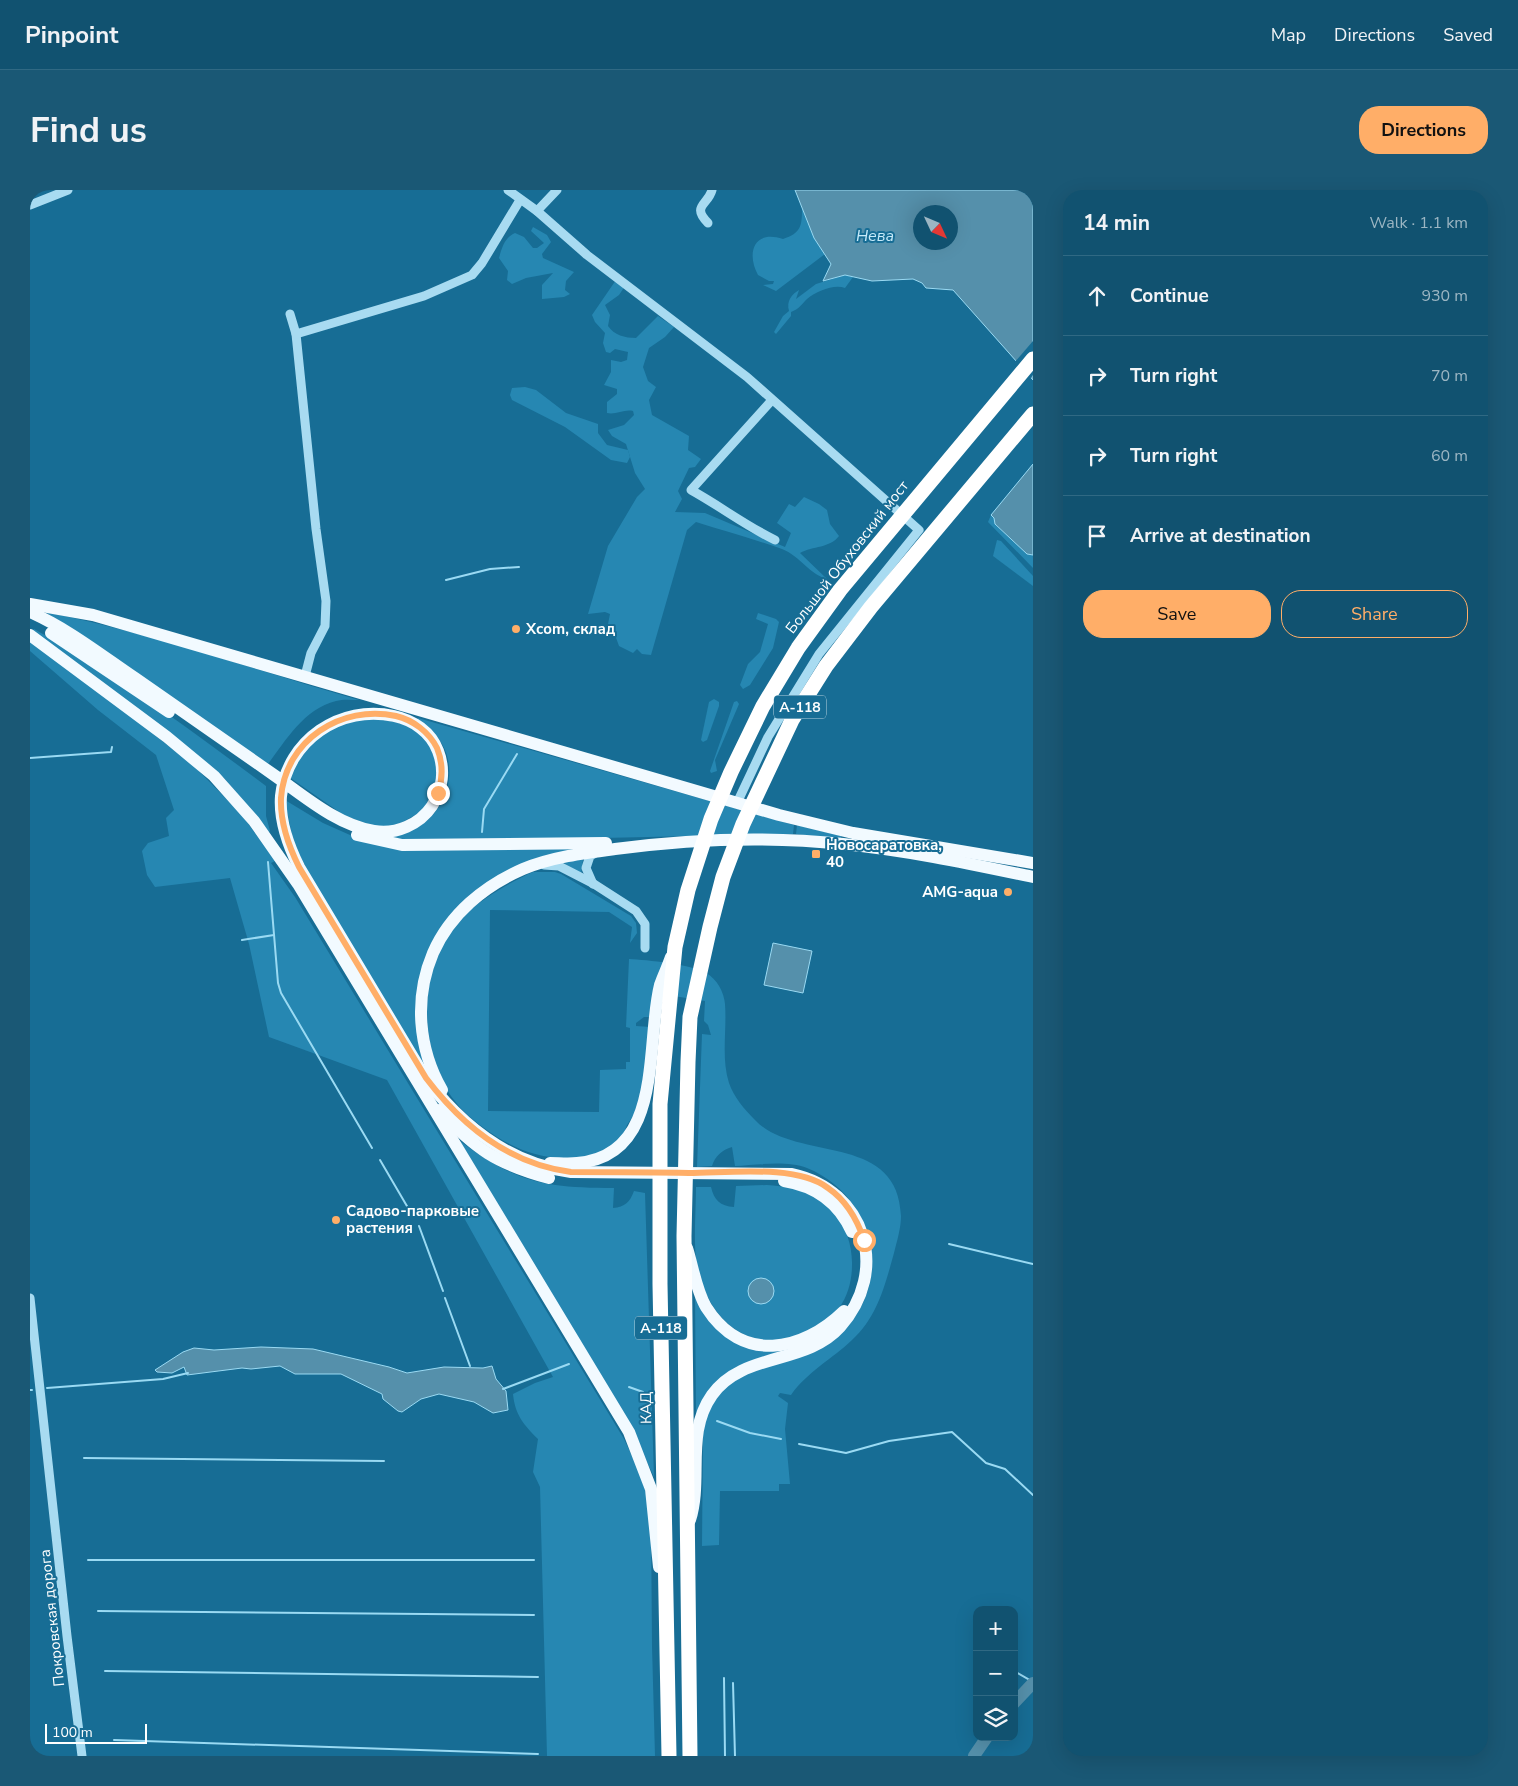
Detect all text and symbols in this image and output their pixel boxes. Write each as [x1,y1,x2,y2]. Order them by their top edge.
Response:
text: Pinpoint [25,19,118,51]
text: Map [1271,23,1306,47]
text: Directions [1334,23,1415,47]
text: Saved [1443,23,1493,47]
button: Directions [1359,106,1488,154]
text: Find us [30,107,147,154]
north arrow [913,205,958,250]
text: 14 min [1083,209,1150,237]
text: Walk · 1.1 km [1370,212,1468,234]
water label: Нева [856,225,894,247]
icon: ahead [1083,282,1111,310]
text: Continue [1130,283,1209,309]
text: 930 m [1421,285,1468,307]
icon: right [1083,362,1111,390]
text: Turn right [1130,363,1217,389]
text: 70 m [1431,365,1468,387]
icon: right [1083,442,1111,470]
text: Turn right [1130,443,1217,469]
text: 60 m [1431,445,1468,467]
street label: Большой Обуховский мост [781,476,913,638]
icon: arrive [1083,522,1111,550]
text: Arrive at destination [1130,523,1311,549]
button: Save [1083,590,1271,638]
button: Share [1281,590,1468,638]
place label: Xсom, склад [525,619,615,639]
marker: Xсom, склад [510,623,522,635]
road number: А-118 [774,696,826,718]
route end [427,782,450,805]
place label: Новосаратовка, 40 [826,835,942,872]
marker: Новосаратовка, 40 [810,848,822,860]
place label: AMG-aqua [922,882,998,902]
marker: AMG-aqua [1002,886,1014,898]
place label: Садово-парковые растения [346,1201,479,1238]
marker: Садово-парковые растения [330,1214,342,1226]
route start [853,1229,876,1252]
road number: А-118 [635,1316,687,1340]
street label: КАД [636,1392,656,1424]
street label: Покровская дорога [35,1548,69,1688]
map controls [973,1606,1018,1741]
button: + [973,1606,1018,1651]
button: − [973,1651,1018,1696]
button: layers [973,1696,1018,1741]
scale bar [45,1721,148,1744]
text: 100 m [52,1723,93,1742]

